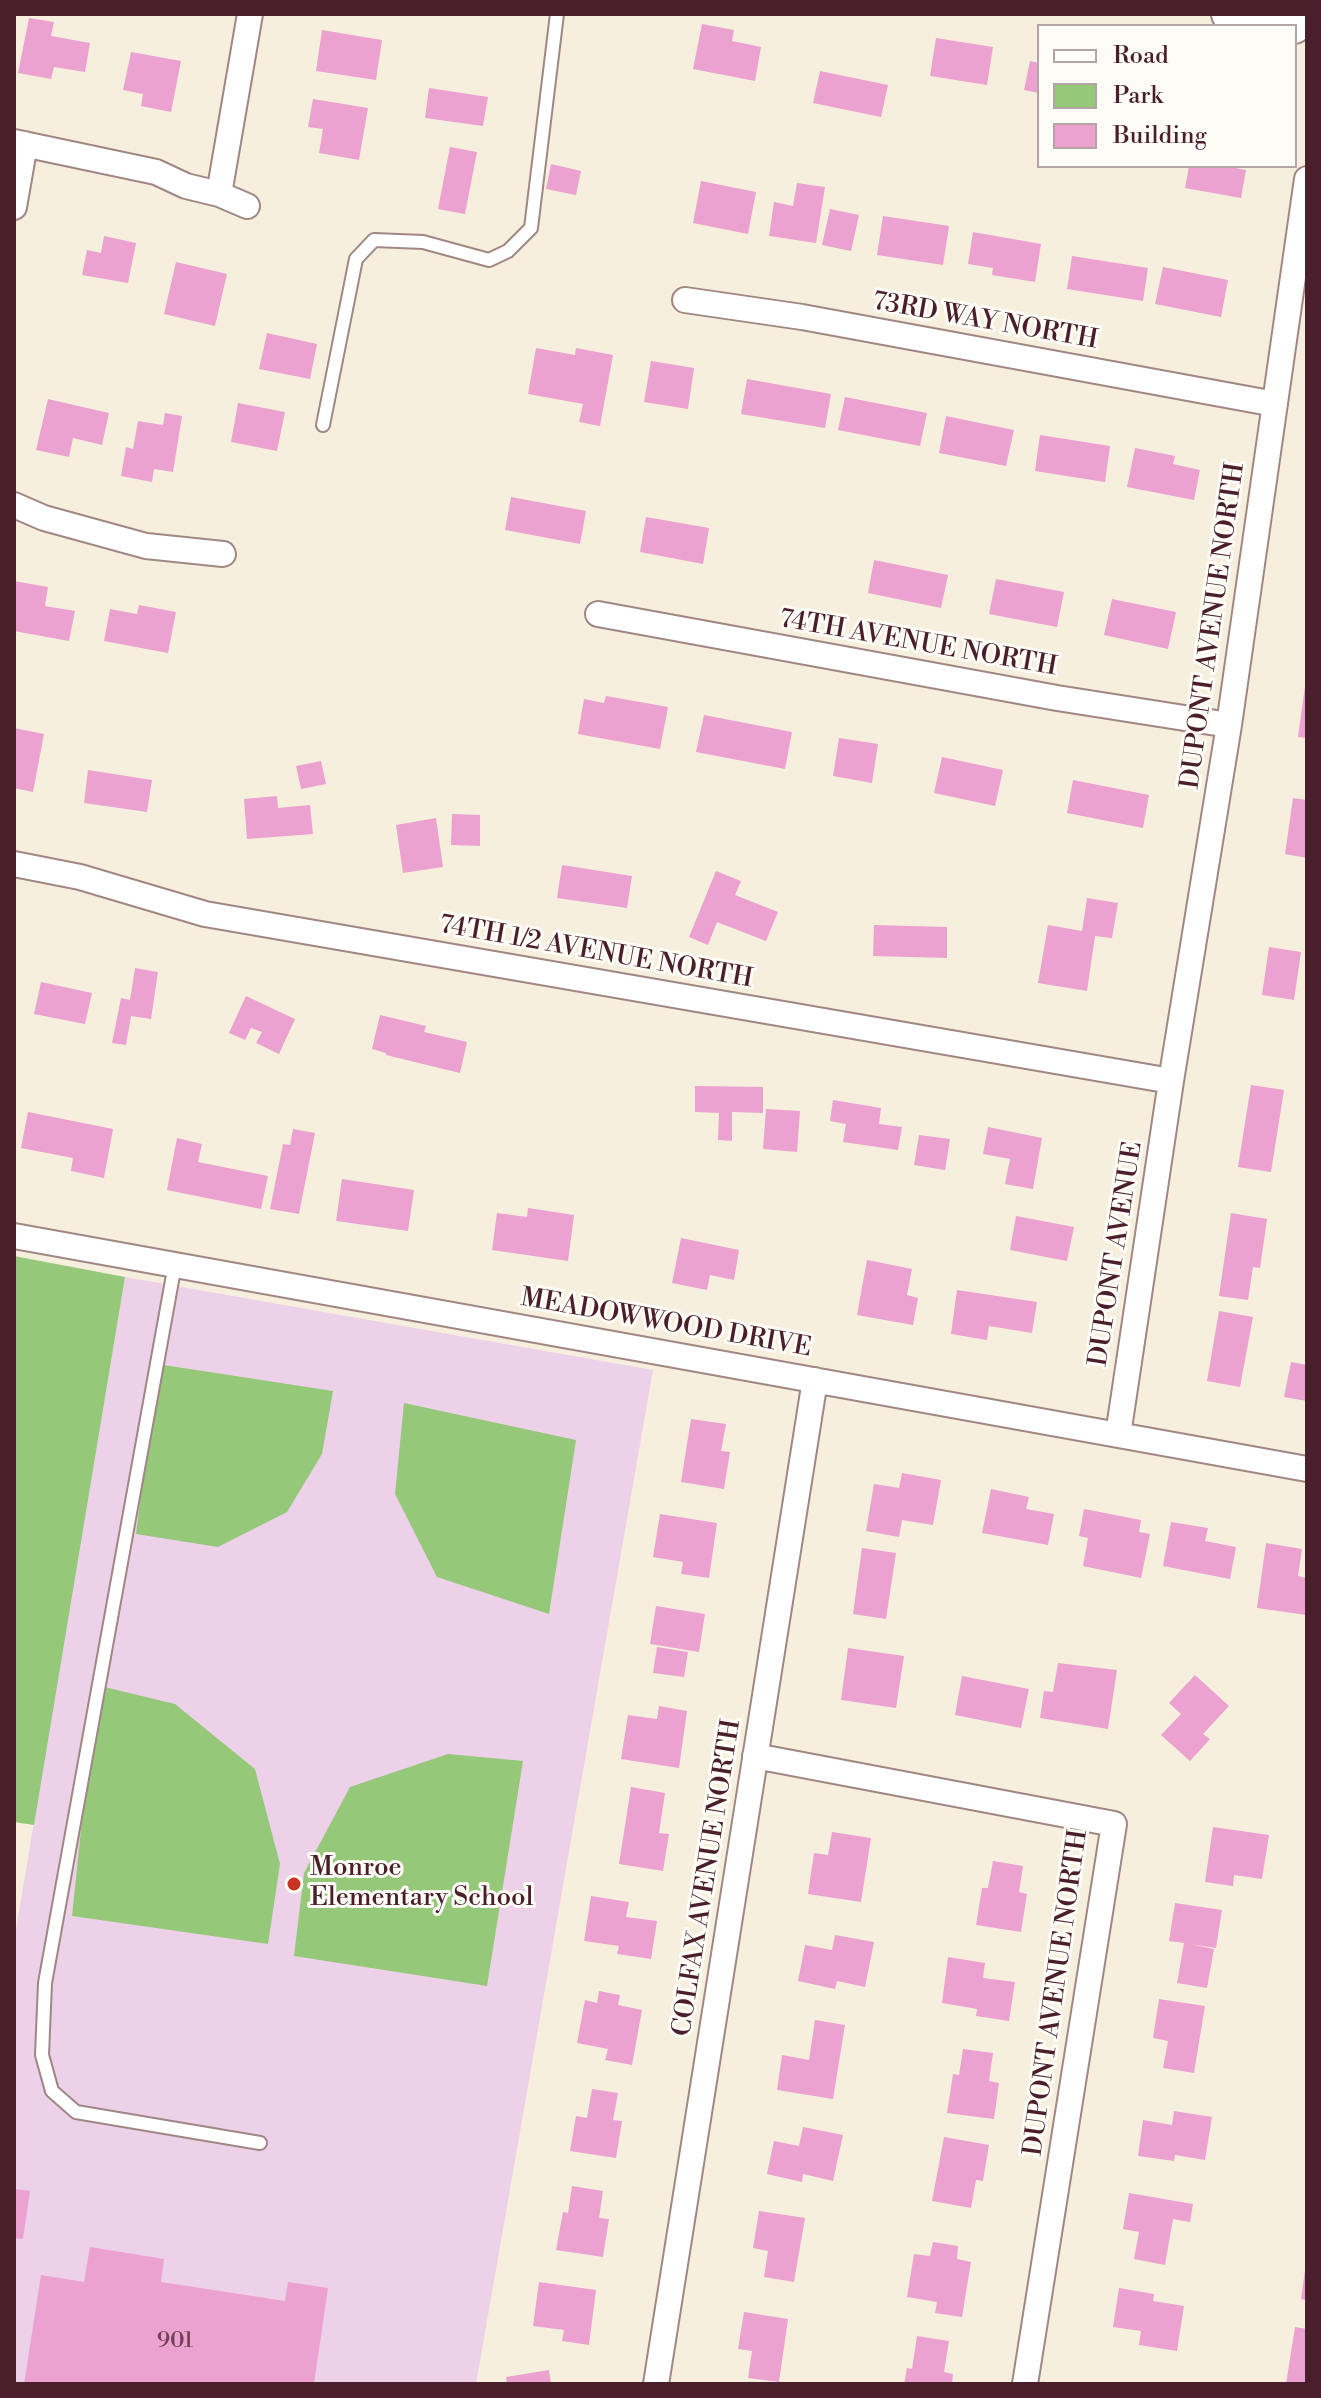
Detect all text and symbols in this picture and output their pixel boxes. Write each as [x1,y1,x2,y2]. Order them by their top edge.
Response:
legend [1037,24,1297,168]
text: Road [1113,41,1169,71]
text: Park [1113,81,1163,111]
text: Building [1113,121,1207,151]
street label: 73RD WAY NORTH [870,287,1100,357]
street label: DUPONT AVENUE NORTH [1176,461,1252,791]
street label: 74TH AVENUE NORTH [777,604,1059,684]
street label: 74TH 1/2 AVENUE NORTH [437,910,755,996]
street label: DUPONT AVENUE [1084,1139,1150,1369]
street label: MEADOWWOOD DRIVE [518,1283,814,1365]
street label: COLFAX AVENUE NORTH [668,1717,748,2039]
street label: DUPONT AVENUE NORTH [1019,1828,1095,2158]
place label: Monroe Elementary School [310,1853,533,1914]
marker: Monroe Elementary School [285,1875,303,1893]
house number: 901 [157,2329,193,2355]

